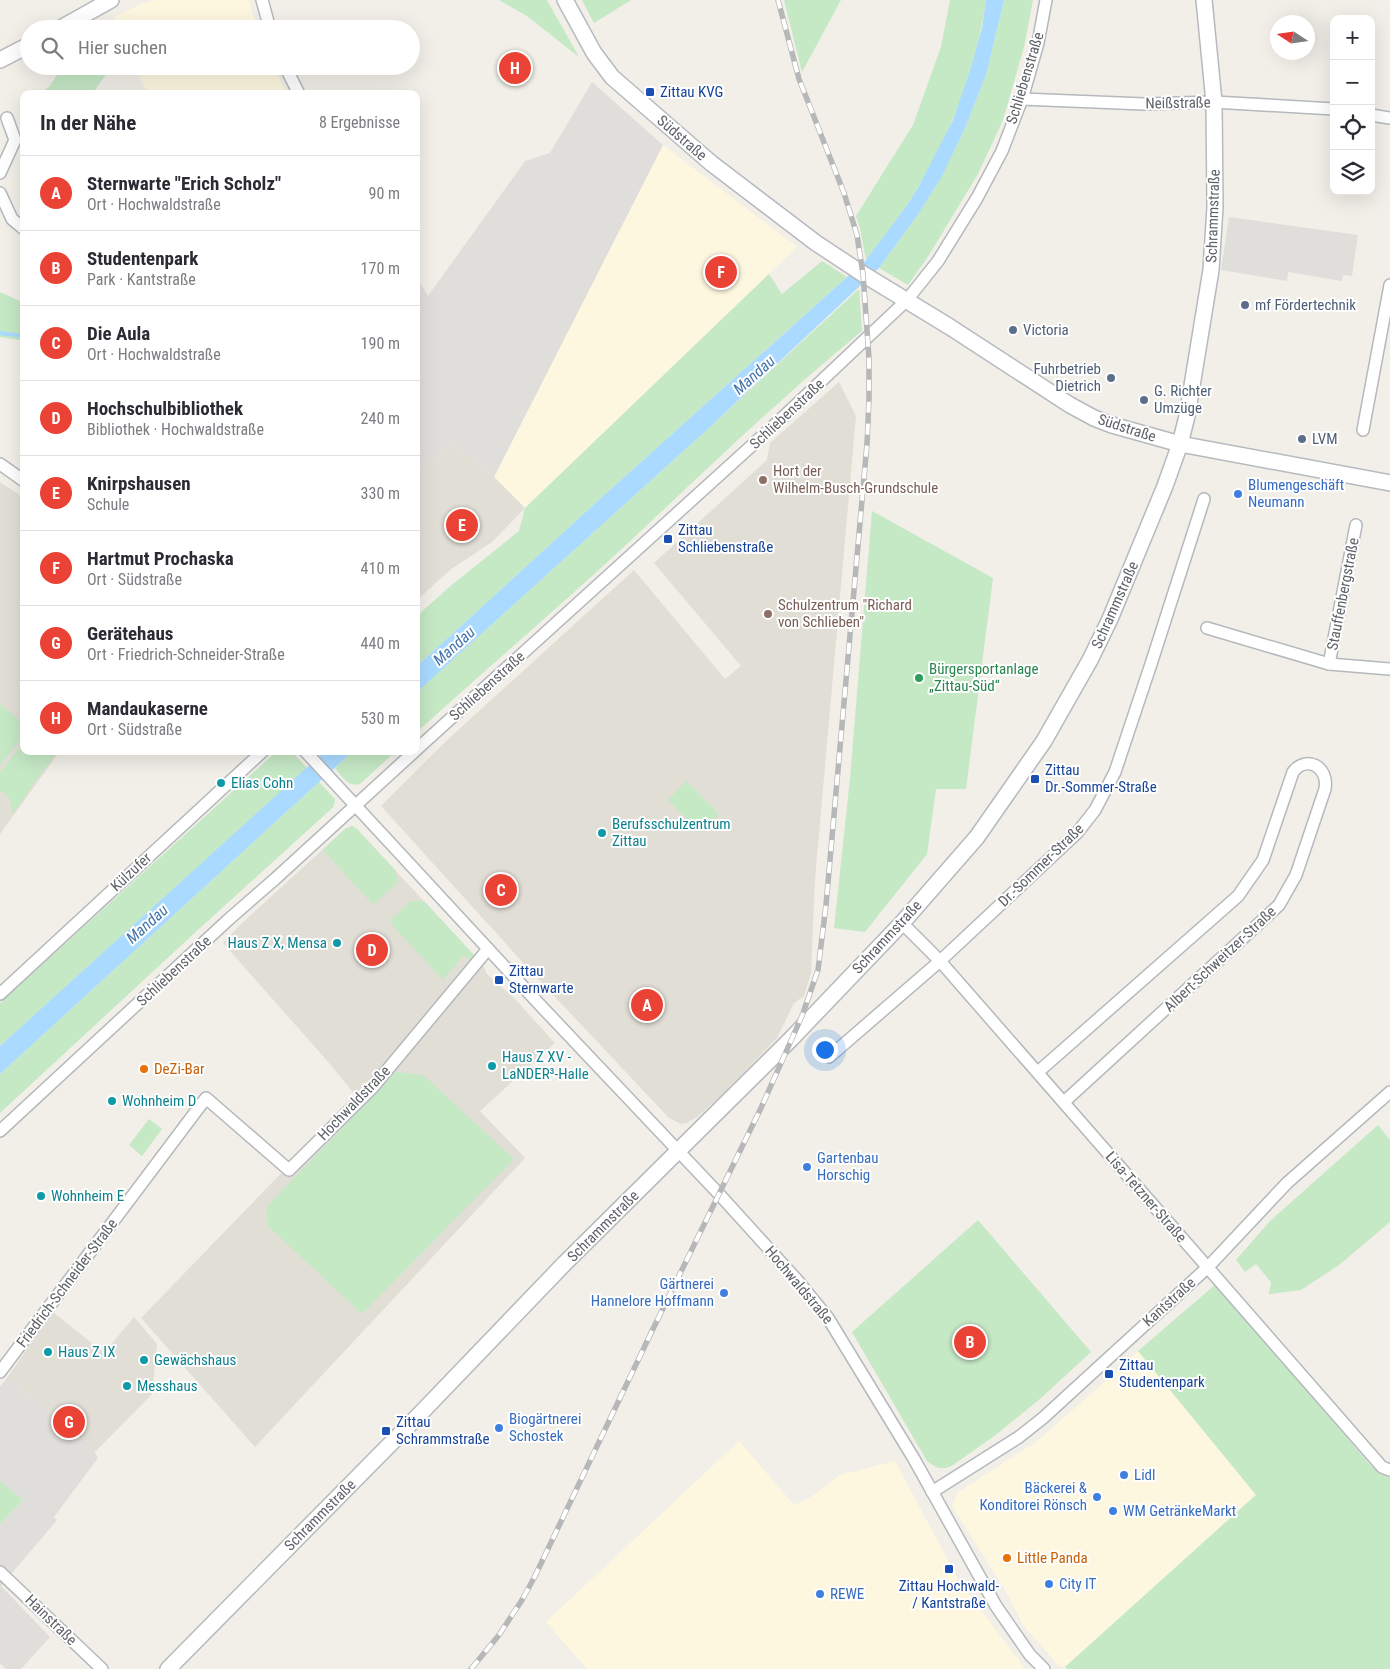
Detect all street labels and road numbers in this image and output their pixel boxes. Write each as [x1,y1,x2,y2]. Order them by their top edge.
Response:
street label: Schliebenstraße [1002,30,1048,126]
street label: Neißstraße [1145,93,1211,113]
street label: Südstraße [653,112,711,164]
street label: Schrammstraße [1202,169,1224,263]
street label: Schliebenstraße [746,375,828,453]
street label: Südstraße [1096,410,1158,446]
street label: Stauffenbergstraße [1323,536,1363,652]
street label: Schrammstraße [1088,559,1142,651]
street label: Schliebenstraße [446,647,528,725]
street label: Dr.-Sommer-Straße [995,820,1087,910]
street label: Külzufer [107,849,155,895]
street label: Schrammstraße [848,897,926,977]
street label: Albert-Schweitzer-Straße [1160,902,1280,1016]
street label: Schliebenstraße [133,932,215,1010]
street label: Hochwaldstraße [314,1062,394,1144]
street label: Lisa-Tetzner-Straße [1102,1148,1190,1246]
street label: Schrammstraße [564,1187,642,1265]
street label: Friedrich-Schneider-Straße [13,1215,121,1351]
street label: Hochwaldstraße [761,1242,837,1328]
street label: Kantstraße [1139,1274,1199,1330]
street label: Schrammstraße [281,1476,359,1554]
street label: Hainstraße [21,1591,81,1649]

